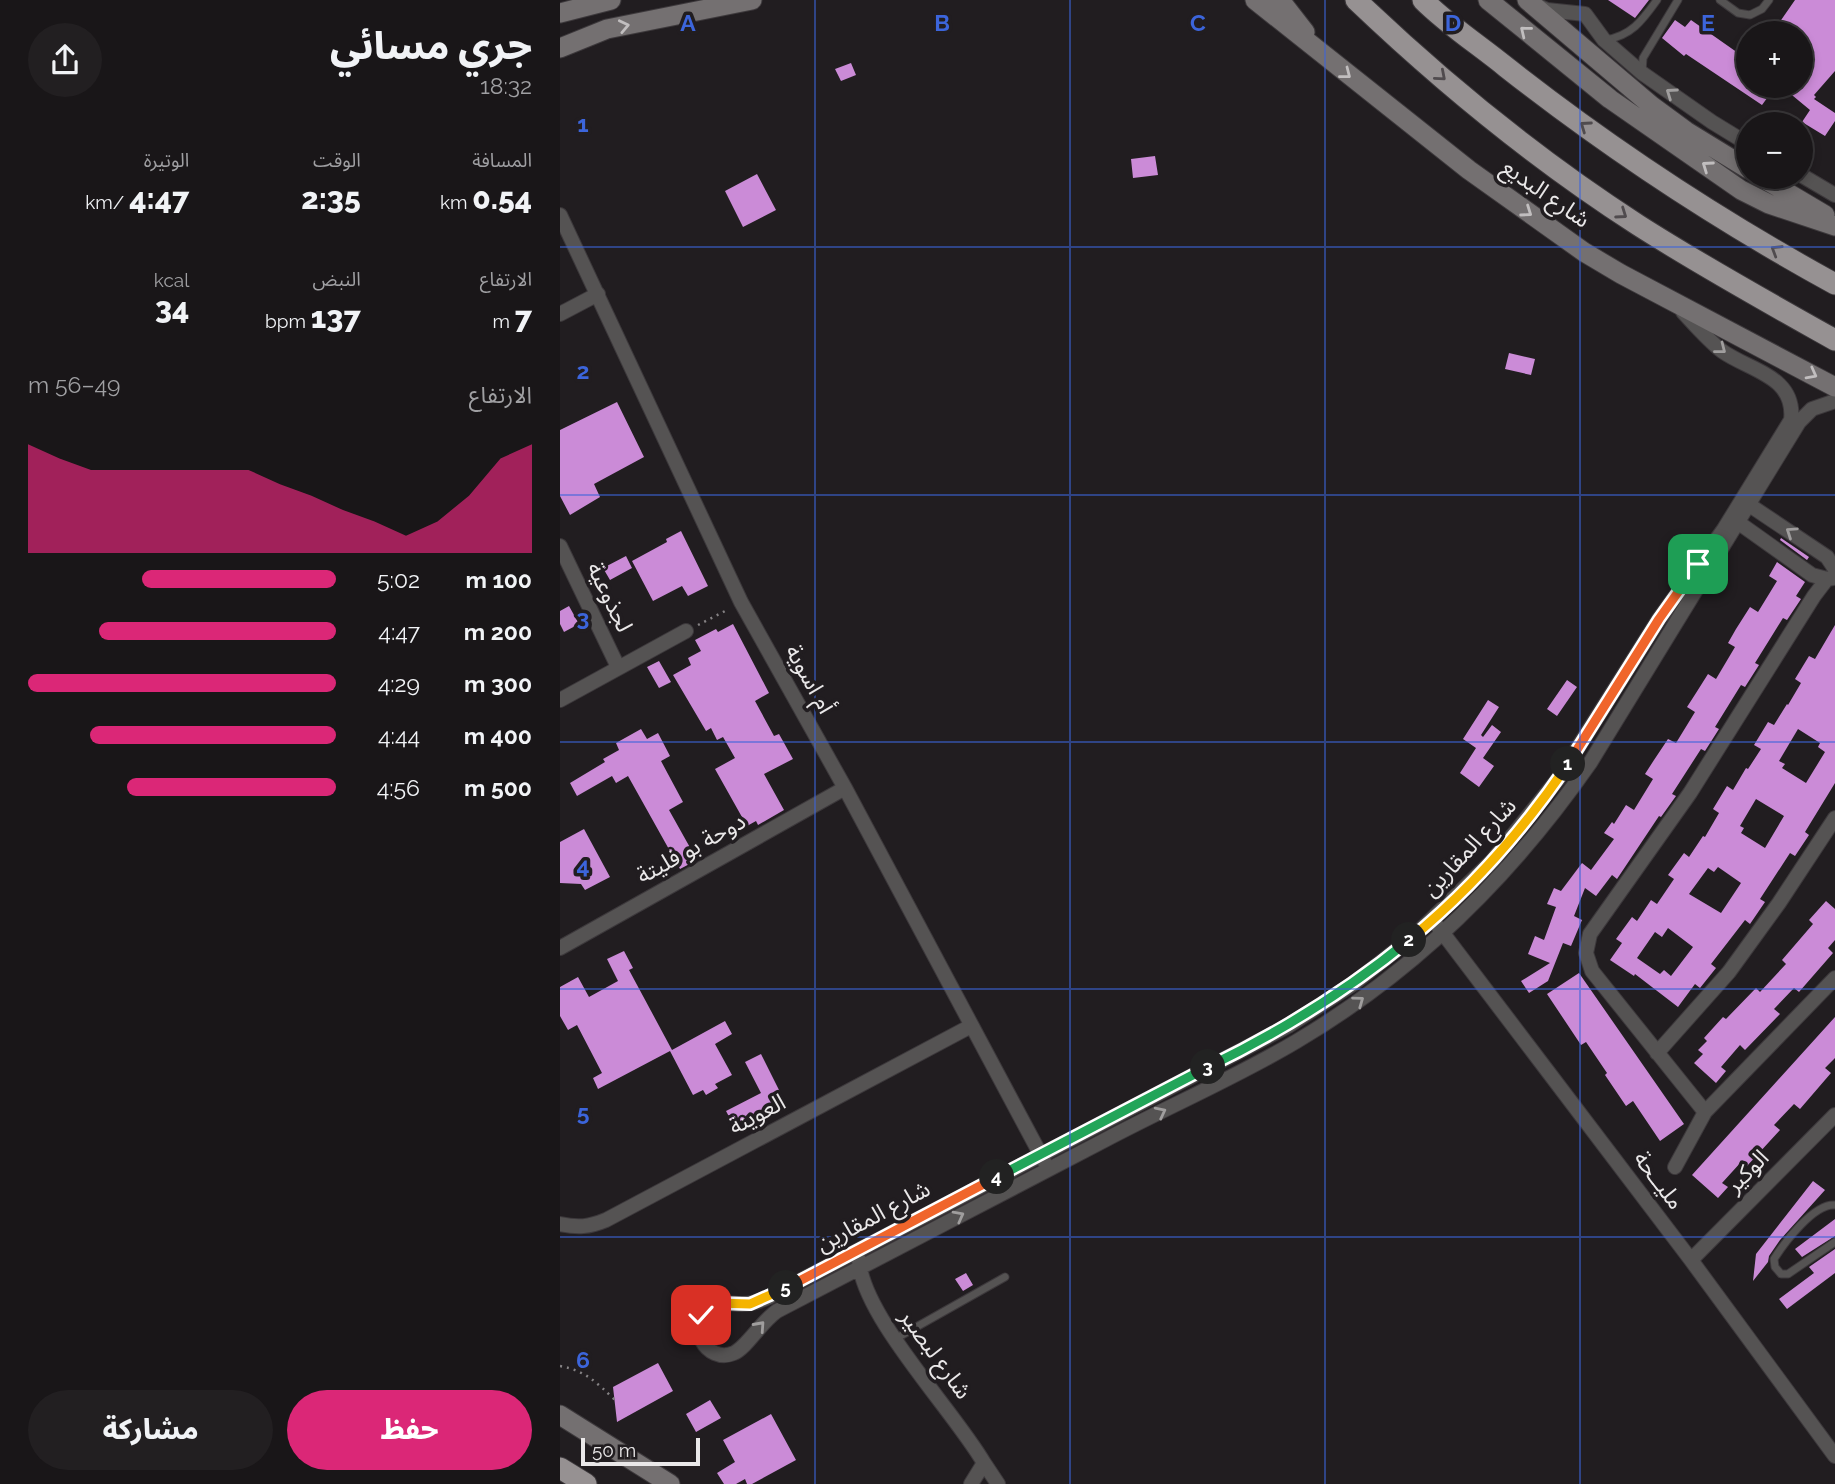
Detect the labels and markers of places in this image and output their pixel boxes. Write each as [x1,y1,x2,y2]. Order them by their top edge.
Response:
pin [1668,534,1728,594]
pin: 1 [1550,746,1586,782]
pin: 2 [1392,922,1426,958]
pin: 3 [1190,1050,1226,1084]
pin: 4 [980,1160,1014,1194]
pin: 5 [768,1270,804,1306]
pin [671,1285,731,1345]

